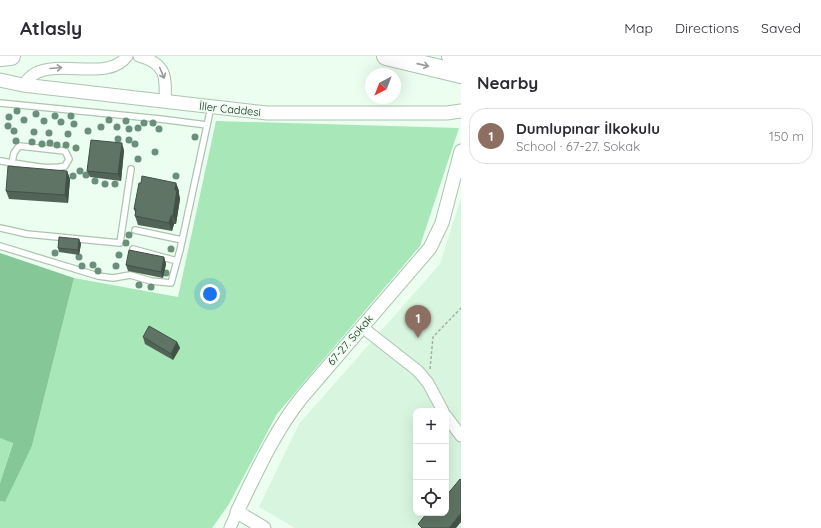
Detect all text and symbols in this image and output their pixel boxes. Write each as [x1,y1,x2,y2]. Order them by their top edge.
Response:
text: Atlasly [20,16,82,40]
text: Map [624,19,653,37]
text: Directions [675,19,739,37]
text: Saved [761,19,801,37]
one-way arrow [417,61,430,69]
one-way arrow [49,65,62,72]
one-way arrow [159,67,166,79]
north arrow [365,68,401,104]
text: Nearby [477,72,538,93]
street label: İller Caddesi [198,99,262,119]
text: Dumlupınar İlkokulu [516,119,660,138]
text: 1 [488,128,494,144]
text: 150 m [769,128,804,144]
text: School · 67-27. Sokak [516,138,640,154]
your location [200,284,220,304]
pin: 1 [405,305,431,338]
street label: 67-27. Sokak [324,312,376,368]
map controls [413,408,449,516]
button: + [413,408,449,444]
button: − [413,444,449,480]
button: locate [413,480,449,516]

